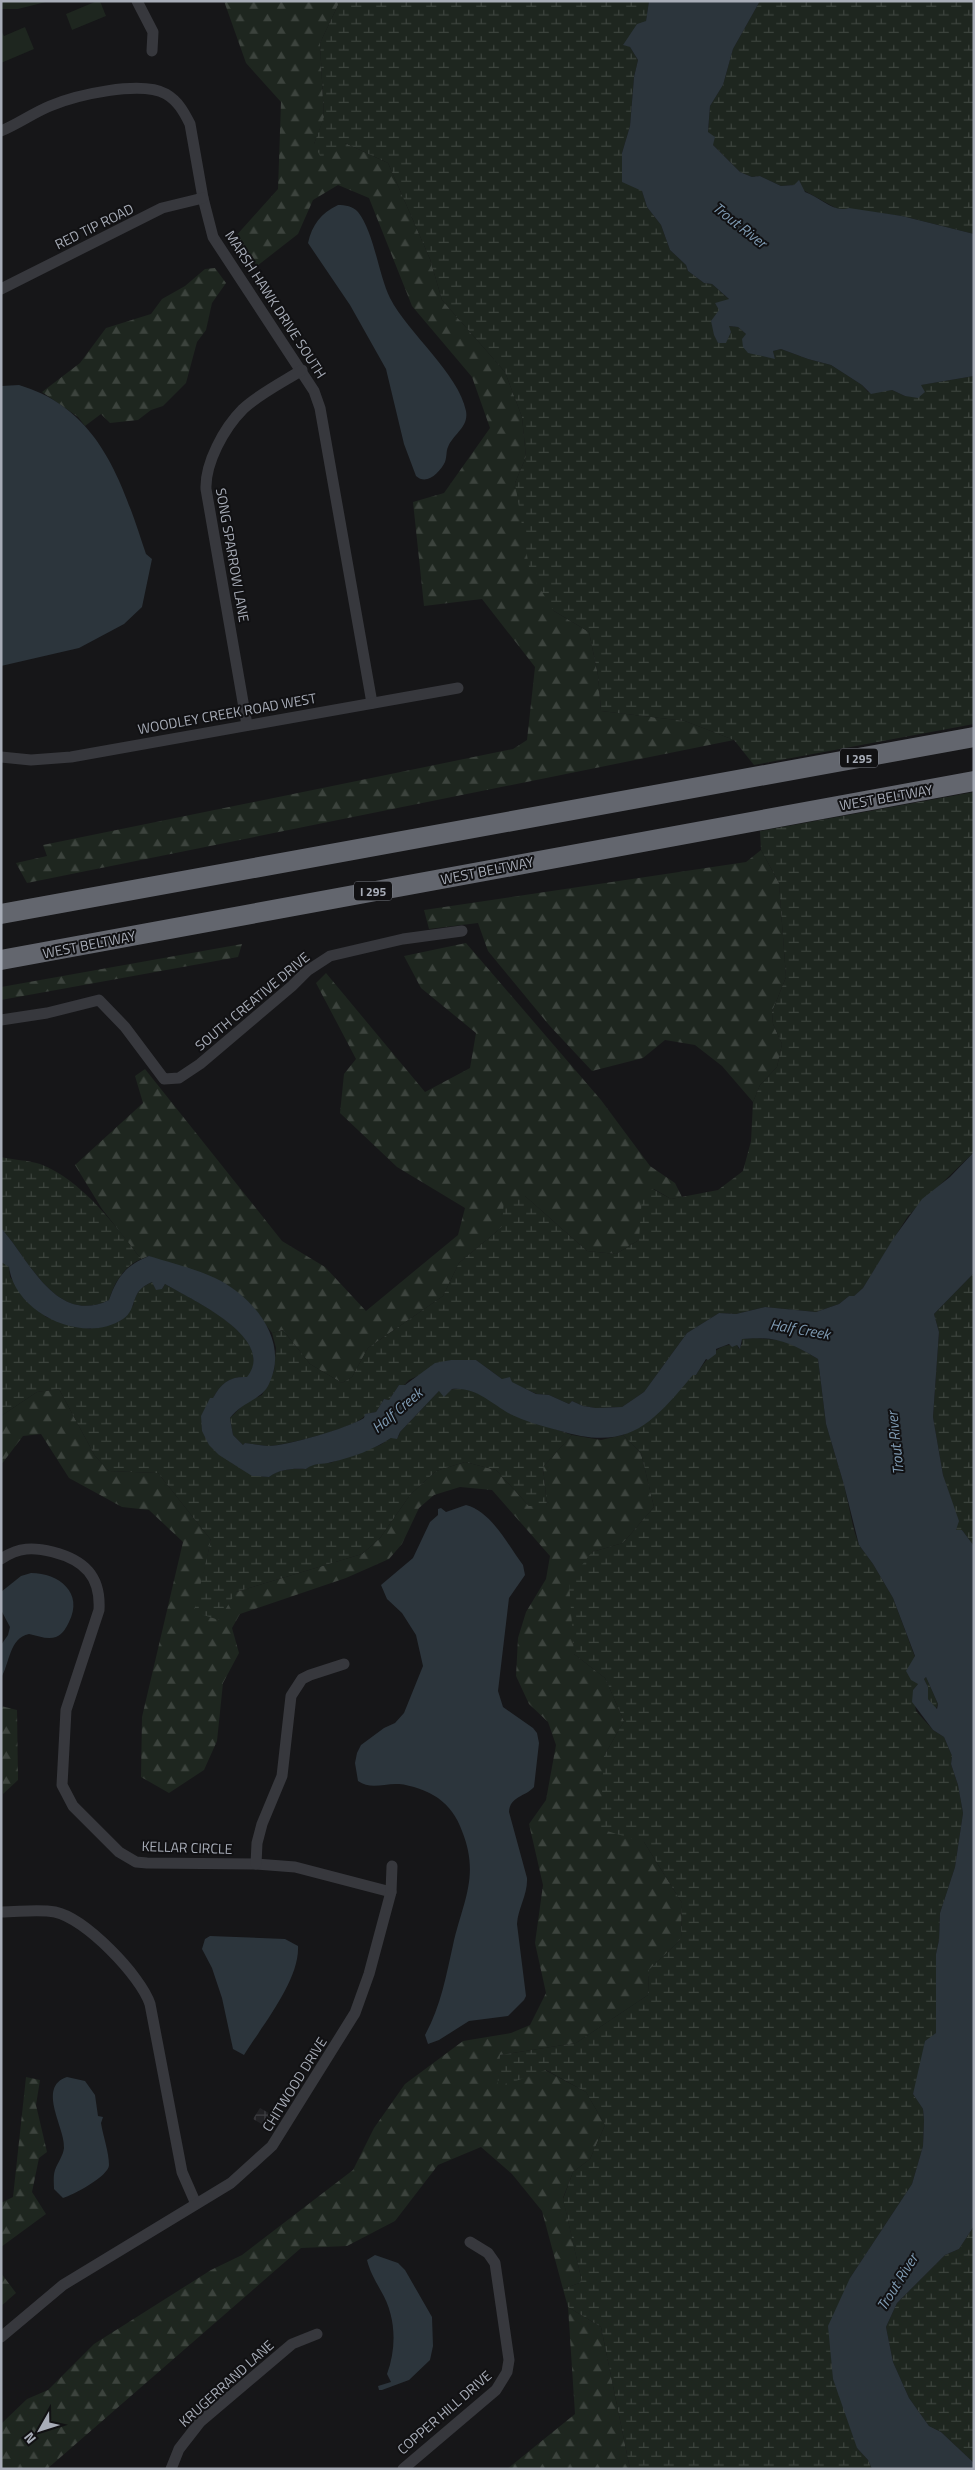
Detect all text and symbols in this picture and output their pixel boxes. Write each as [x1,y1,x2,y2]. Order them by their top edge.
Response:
water label: Trout River [708,196,774,255]
street label: RED TIP ROAD [51,198,137,254]
street label: MARSH HAWK DRIVE SOUTH [220,226,332,382]
street label: SONG SPARROW LANE [211,486,255,624]
street label: WOODLEY CREEK ROAD WEST [136,687,319,739]
road number: I 295 [840,748,878,768]
street label: WEST BELTWAY [838,778,935,816]
street label: WEST BELTWAY [439,851,536,889]
road number: I 295 [354,881,392,900]
street label: WEST BELTWAY [41,925,138,963]
street label: SOUTH CREATIVE DRIVE [190,946,314,1055]
water label: Half Creek [768,1312,834,1346]
water label: Half Creek [366,1380,429,1438]
water label: Trout River [880,1408,910,1476]
street label: KELLAR CIRCLE [141,1835,233,1859]
street label: CHITWOOD DRIVE [257,2032,332,2135]
water label: Trout River [870,2247,925,2315]
street label: KRUGERRAND LANE [174,2334,278,2431]
street label: COPPER HILL DRIVE [392,2365,496,2459]
north arrow [15,2405,65,2455]
text: N [18,2428,41,2449]

